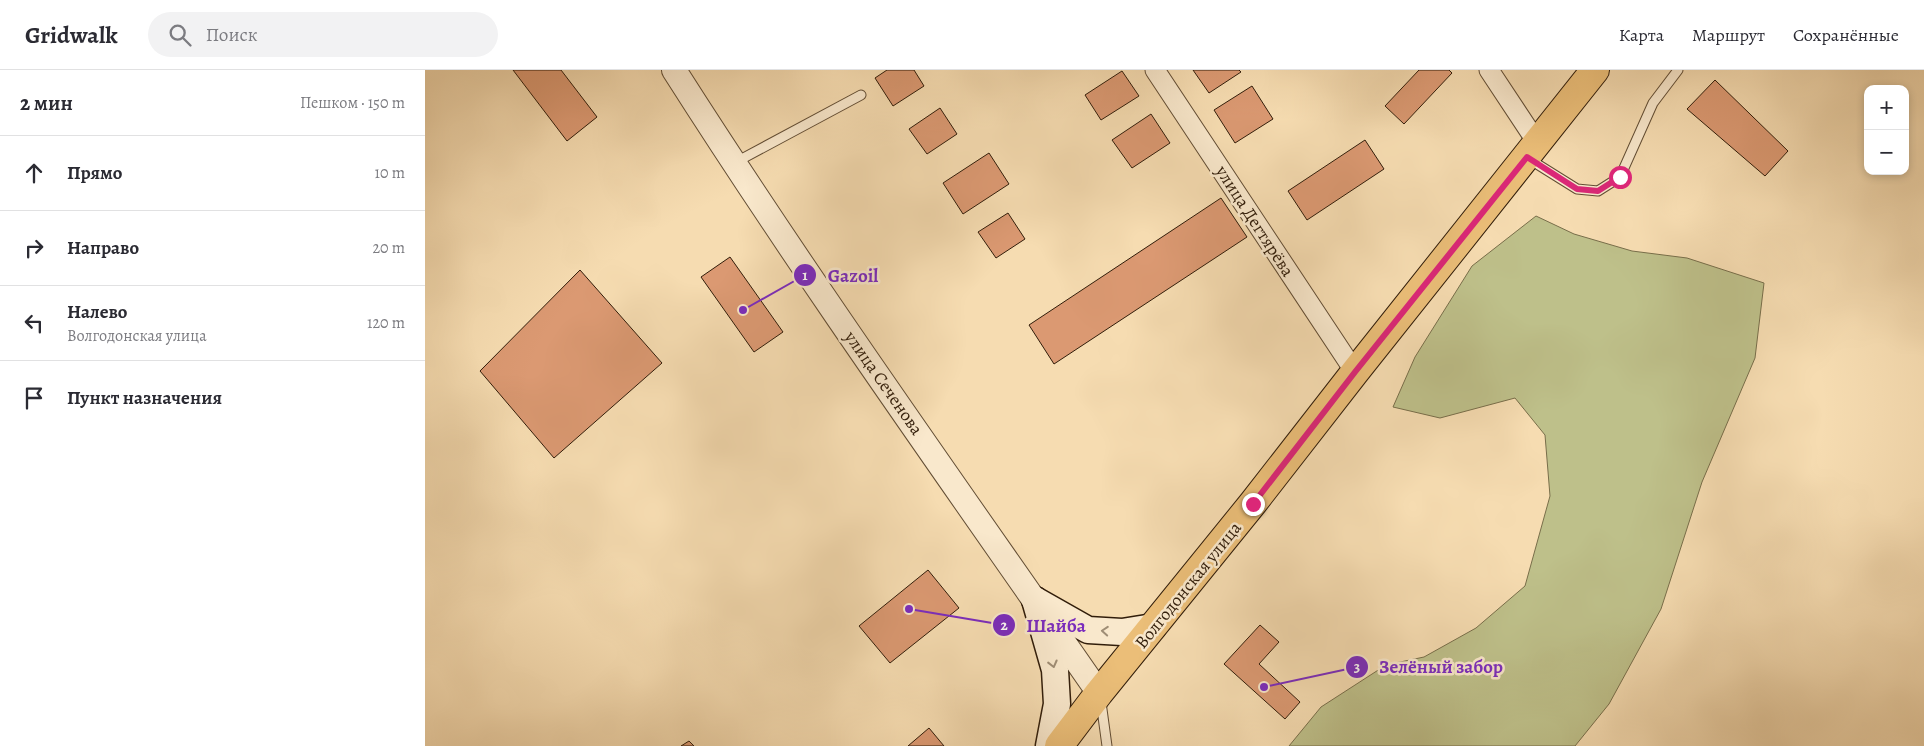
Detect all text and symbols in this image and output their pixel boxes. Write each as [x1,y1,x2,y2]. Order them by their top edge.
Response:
search box [148,12,498,57]
text: Gridwalk [25,19,118,51]
icon: search [166,21,194,49]
text: Поиск [206,22,258,48]
text: Карта [1619,23,1664,47]
text: Маршрут [1692,23,1765,47]
text: Сохранённые [1793,23,1899,47]
map controls [1864,85,1909,175]
button: + [1864,85,1909,130]
text: 2 мин [20,89,73,117]
text: Пешком · 150 m [300,92,405,114]
button: − [1864,130,1909,175]
icon: ahead [20,159,48,187]
text: Прямо [67,160,122,186]
street label: улица Дегтярёва [1210,160,1300,282]
text: 10 m [375,162,405,184]
route start [1609,166,1632,189]
icon: right [20,234,48,262]
text: Направо [67,235,139,261]
text: 20 m [372,237,405,259]
callout: Gazoil [793,258,888,292]
text: Gazoil [828,263,878,289]
text: 1 [802,265,808,285]
text: Налево [67,299,127,325]
icon: left [20,309,48,337]
text: 120 m [367,312,405,334]
text: Волгодонская улица [67,325,207,347]
street label: улица Сеченова [839,325,929,440]
icon: arrive [20,384,48,412]
text: Пункт назначения [67,385,222,411]
route end [1242,493,1265,516]
street label: Волгодонская улица [1129,516,1247,654]
callout: Шайба [991,608,1096,642]
text: Шайба [1026,613,1087,639]
text: 2 [1000,615,1008,635]
one-way arrow [1101,626,1109,637]
callout: Зелёный забор [1344,650,1513,684]
text: Зелёный забор [1379,654,1503,680]
text: 3 [1354,657,1360,677]
one-way arrow [1047,659,1058,668]

